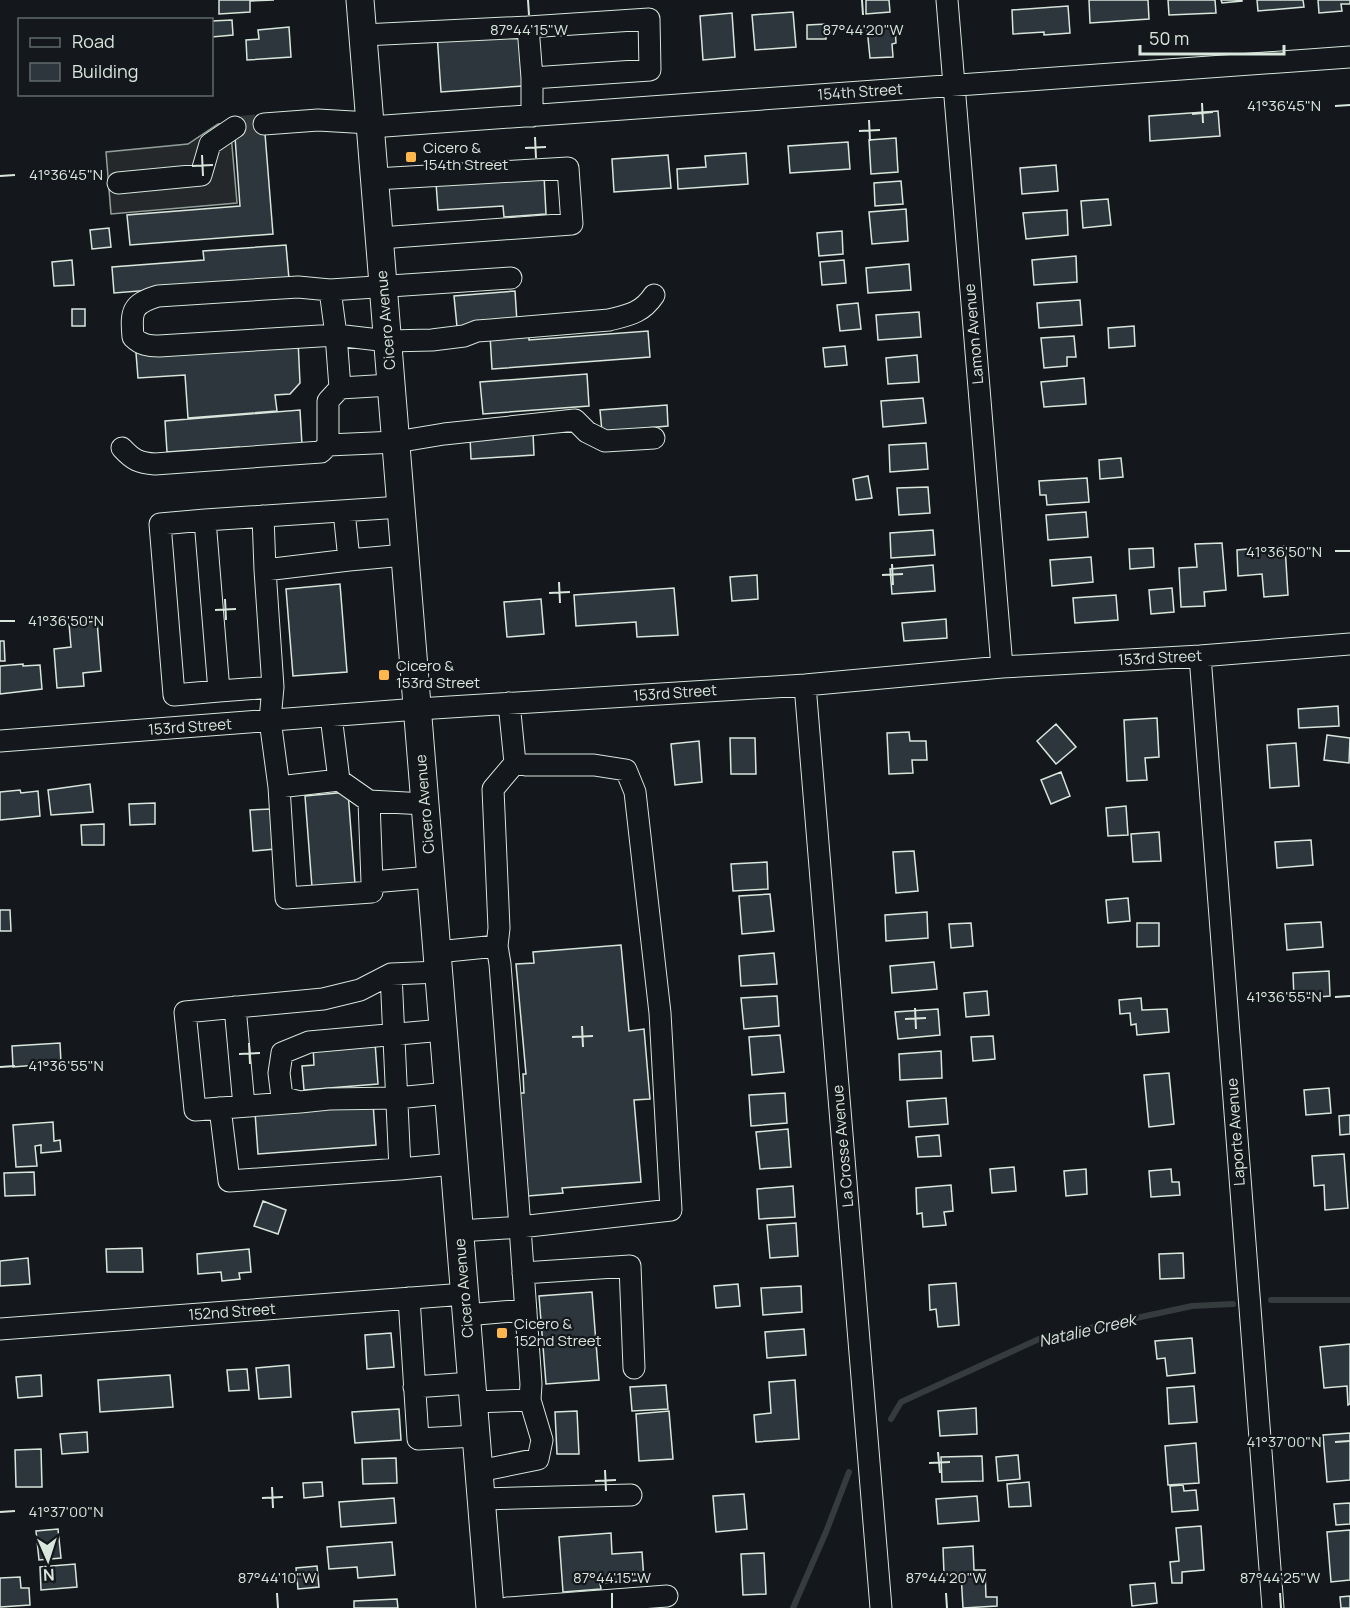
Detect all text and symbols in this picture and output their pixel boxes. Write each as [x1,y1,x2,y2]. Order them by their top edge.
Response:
legend [18,18,213,96]
scale bar [1140,18,1284,56]
text: 87°44'15"W [490,19,568,40]
text: 87°44'20"W [822,19,904,40]
text: 50 m [1149,26,1189,50]
text: Road [72,29,115,53]
text: Building [72,59,138,83]
street label: 154th Street [817,78,903,105]
text: 41°36'45"N [1247,95,1321,116]
place label: Cicero & 154th Street [423,137,508,175]
marker: Cicero & 154th Street [404,150,418,164]
text: 41°36'45"N [29,164,103,185]
street label: Cicero Avenue [371,269,400,371]
street label: Lamon Avenue [959,283,988,385]
text: 41°36'50"N [1246,541,1322,562]
text: 41°36'50"N [28,610,104,631]
street label: 153rd Street [1117,645,1202,670]
place label: Cicero & 153rd Street [396,655,480,693]
marker: Cicero & 153rd Street [377,668,391,682]
street label: 153rd Street [632,679,718,706]
street label: 153rd Street [147,713,233,740]
street label: Cicero Avenue [410,753,439,855]
text: 41°36'55"N [1246,986,1322,1007]
text: 41°36'55"N [28,1055,104,1076]
street label: Laporte Avenue [1221,1077,1250,1187]
street label: La Crosse Avenue [827,1084,858,1208]
street label: Cicero Avenue [449,1237,478,1339]
street label: 152nd Street [188,1298,276,1325]
water label: Natalie Creek [1036,1308,1140,1352]
place label: Cicero & 152nd Street [514,1313,601,1351]
marker: Cicero & 152nd Street [495,1326,509,1340]
text: 41°37'00"N [1247,1431,1321,1452]
text: 41°37'00"N [29,1501,103,1522]
north arrow [18,1530,78,1590]
text: N [42,1564,55,1586]
text: 87°44'10"W [238,1567,316,1588]
text: 87°44'15"W [573,1567,651,1588]
text: 87°44'20"W [905,1567,987,1588]
text: 87°44'25"W [1240,1567,1320,1588]

